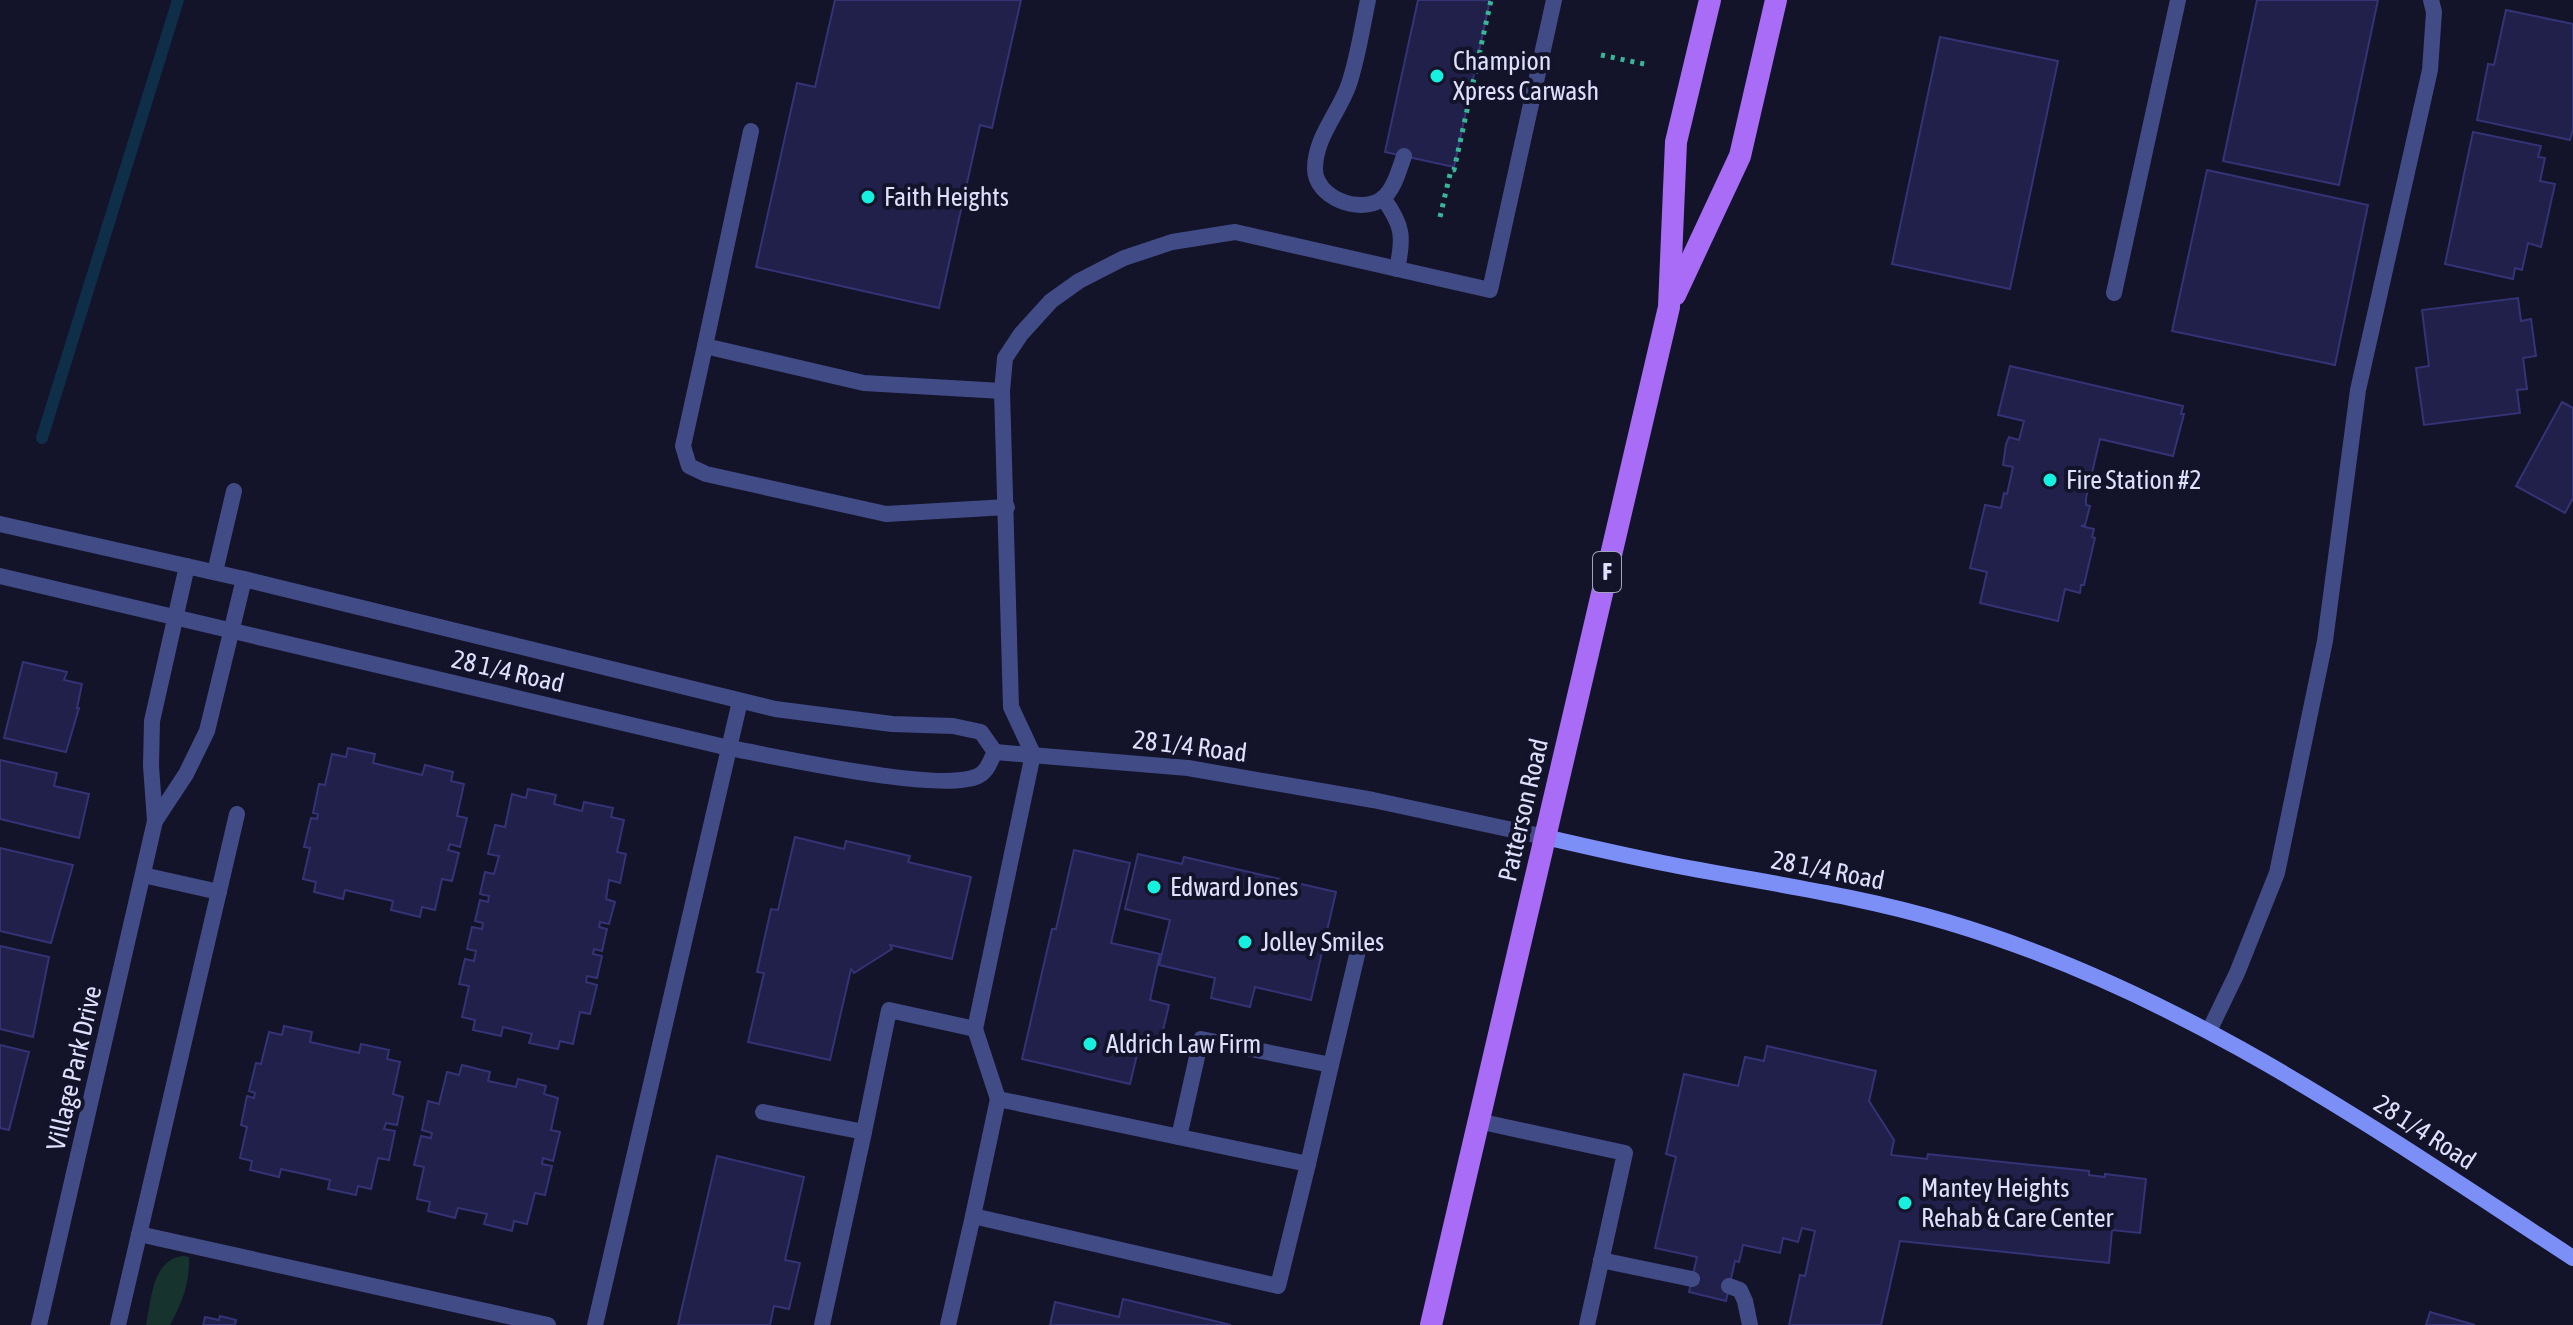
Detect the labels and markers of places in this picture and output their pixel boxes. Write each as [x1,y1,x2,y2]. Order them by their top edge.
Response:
place label: Champion Xpress Carwash [1453,46,1599,106]
marker: Champion Xpress Carwash [1428,67,1446,85]
place label: Faith Heights [884,182,1009,212]
marker: Faith Heights [859,188,877,206]
place label: Fire Station #2 [2066,465,2202,495]
marker: Fire Station #2 [2041,471,2059,489]
place label: Edward Jones [1170,872,1298,902]
marker: Edward Jones [1145,878,1163,896]
place label: Jolley Smiles [1261,927,1384,957]
marker: Jolley Smiles [1236,933,1254,951]
place label: Aldrich Law Firm [1106,1029,1261,1059]
marker: Aldrich Law Firm [1081,1035,1099,1053]
place label: Mantey Heights Rehab & Care Center [1921,1173,2113,1233]
marker: Mantey Heights Rehab & Care Center [1896,1194,1914,1212]

